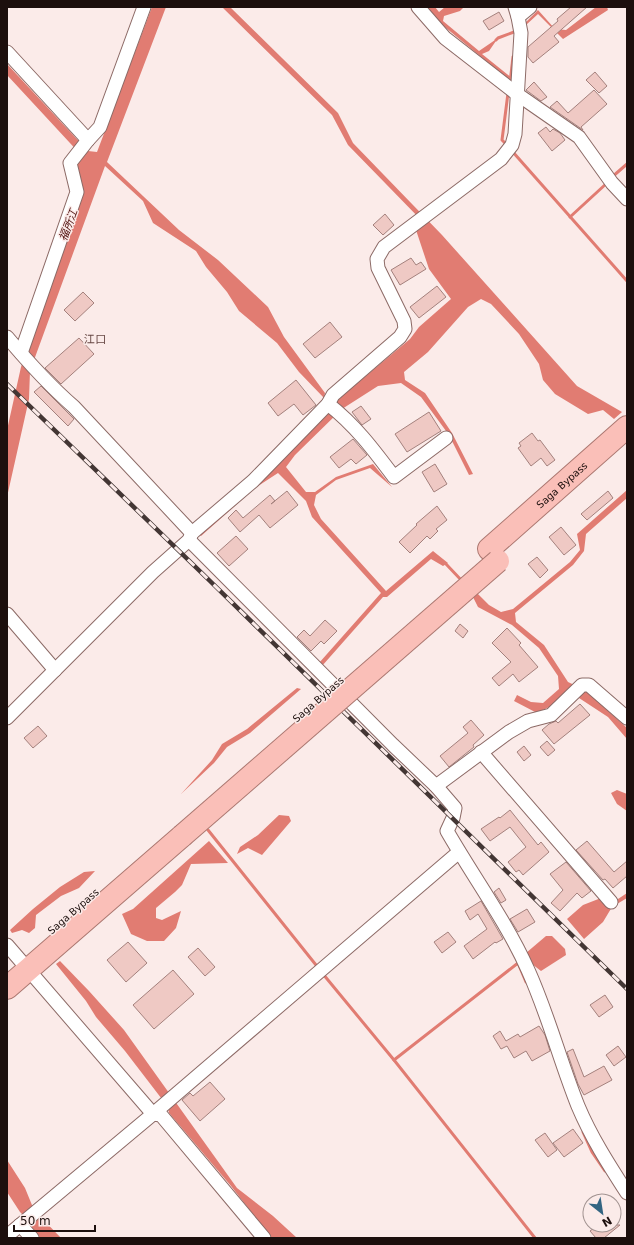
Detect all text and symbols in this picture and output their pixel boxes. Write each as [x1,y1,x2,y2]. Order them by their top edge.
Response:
water label: 福所江 [57,207,81,243]
district label: 江口 [84,333,106,346]
street label: Saga Bypass [534,460,590,510]
street label: Saga Bypass [291,674,346,724]
street label: Saga Bypass [46,886,101,936]
north arrow [582,1193,622,1233]
scale bar [14,1207,95,1233]
text: N [600,1213,614,1229]
text: 50 m [20,1214,51,1228]

